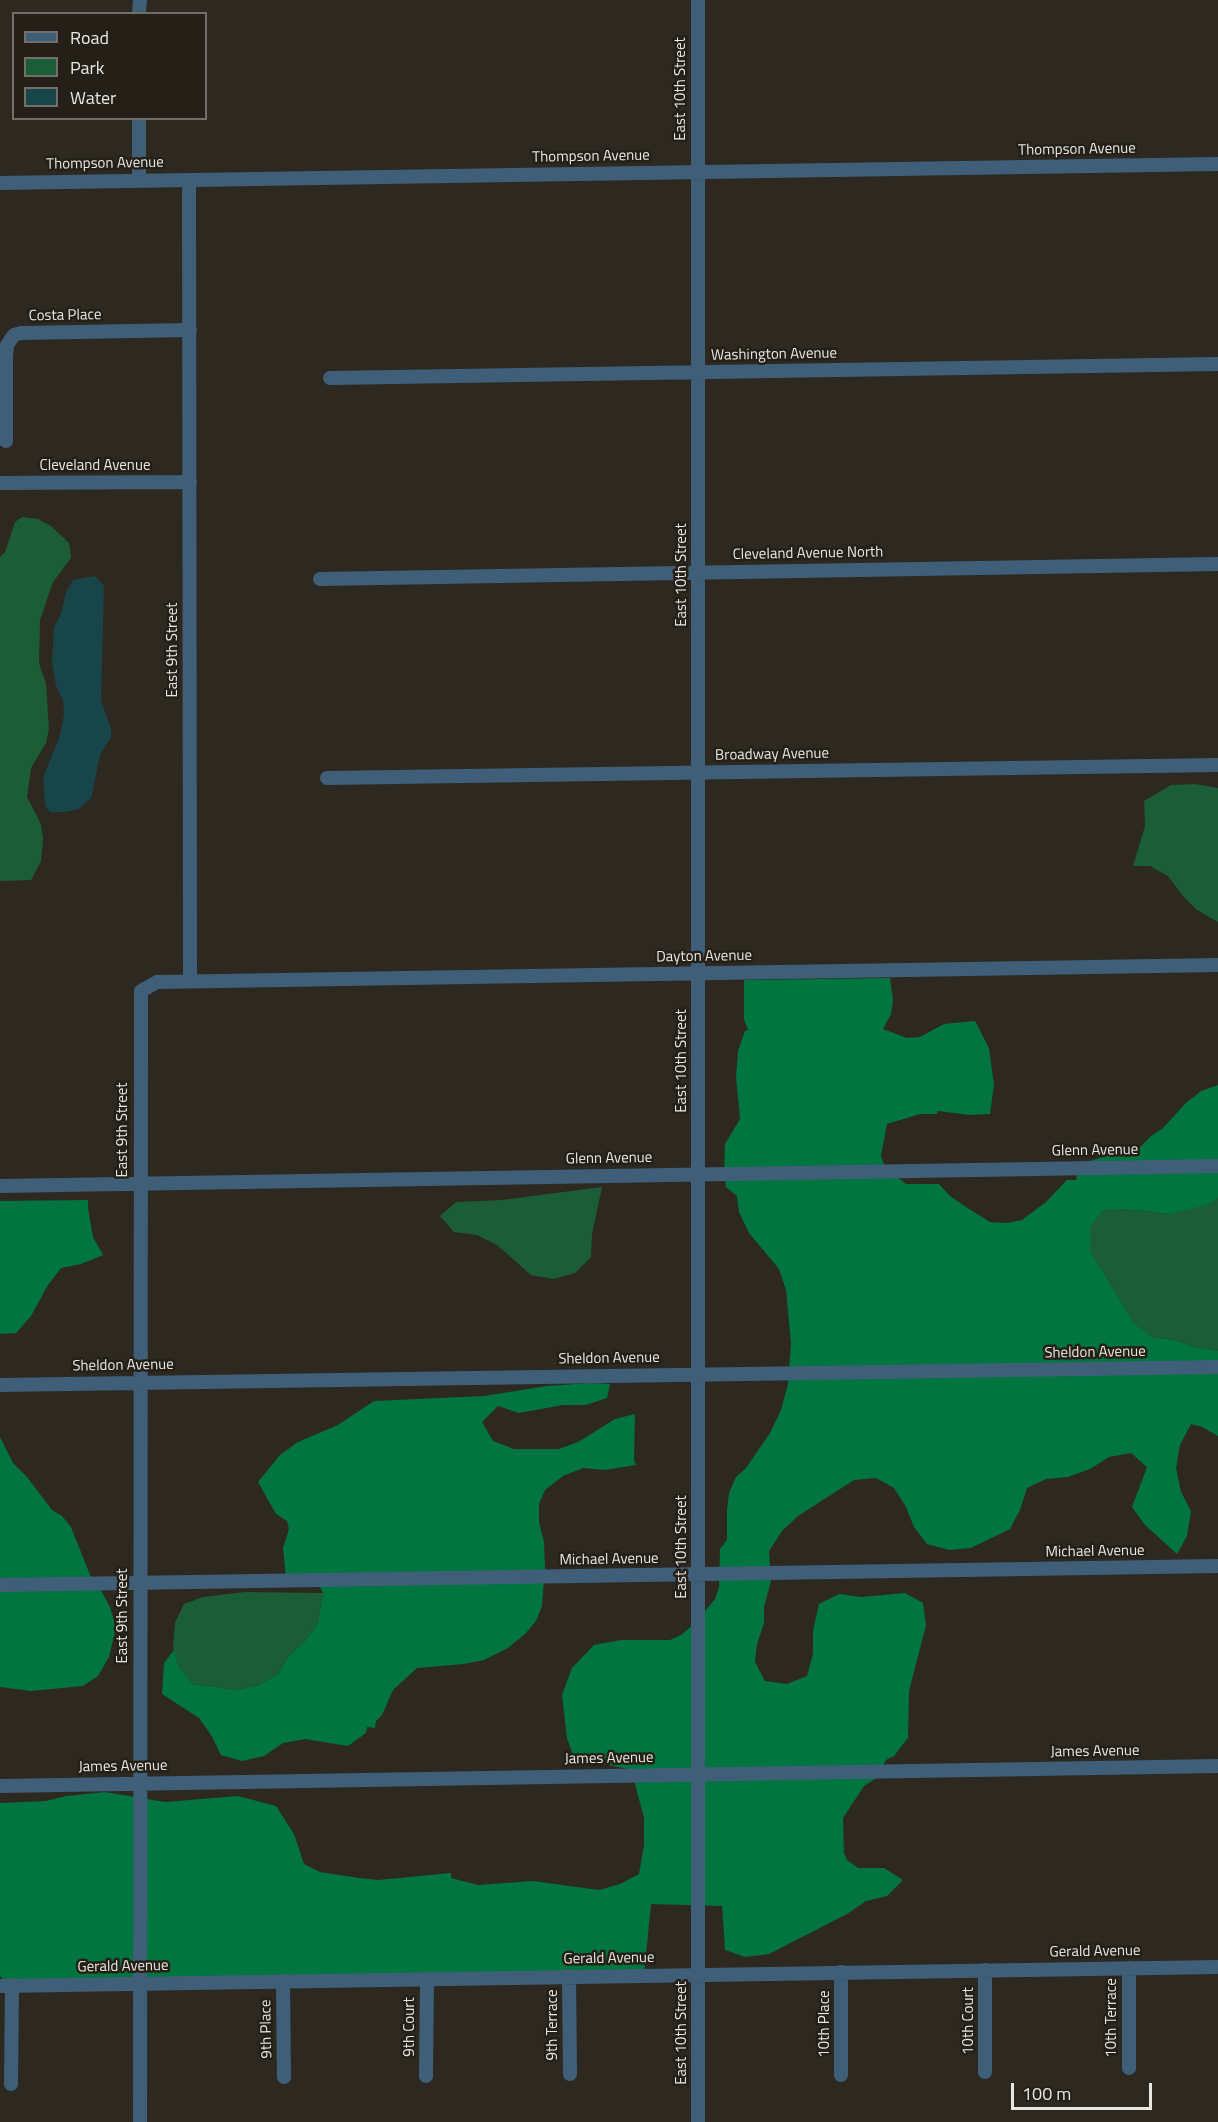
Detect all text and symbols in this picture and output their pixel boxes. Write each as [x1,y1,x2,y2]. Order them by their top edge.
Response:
legend [12,12,207,120]
text: Road [70,24,109,51]
street label: East 10th Street [672,37,690,141]
text: Park [70,54,104,81]
text: Water [70,84,116,111]
street label: Thompson Avenue [1018,140,1136,160]
street label: Thompson Avenue [532,147,650,167]
street label: Thompson Avenue [46,154,164,174]
street label: Costa Place [28,306,102,326]
street label: Washington Avenue [711,345,837,365]
street label: Cleveland Avenue [40,457,150,475]
street label: East 10th Street [673,523,691,627]
street label: Cleveland Avenue North [732,544,884,564]
street label: East 9th Street [164,602,182,698]
street label: Broadway Avenue [715,745,829,765]
street label: Dayton Avenue [656,947,752,967]
street label: East 10th Street [673,1009,691,1113]
street label: East 9th Street [114,1082,132,1178]
street label: Glenn Avenue [1052,1141,1138,1161]
street label: Glenn Avenue [566,1149,652,1169]
street label: Sheldon Avenue [1044,1343,1146,1363]
street label: Sheldon Avenue [558,1349,660,1369]
street label: Sheldon Avenue [72,1356,174,1376]
street label: East 10th Street [673,1495,691,1599]
street label: Michael Avenue [1045,1542,1145,1562]
street label: Michael Avenue [559,1550,659,1570]
street label: East 9th Street [114,1568,132,1664]
street label: James Avenue [1050,1742,1140,1762]
street label: James Avenue [564,1749,654,1769]
street label: James Avenue [78,1757,168,1777]
street label: Gerald Avenue [1049,1942,1141,1962]
street label: Gerald Avenue [563,1949,655,1969]
street label: Gerald Avenue [77,1957,169,1977]
street label: 10th Terrace [1103,1978,1121,2058]
street label: East 10th Street [673,1981,691,2085]
street label: 10th Court [960,1987,978,2055]
street label: 9th Terrace [544,1989,562,2061]
street label: 10th Place [816,1990,834,2058]
street label: 9th Court [401,1997,419,2057]
street label: 9th Place [257,1999,277,2059]
scale bar [1014,2071,1155,2109]
text: 100 m [1022,2080,1071,2107]

